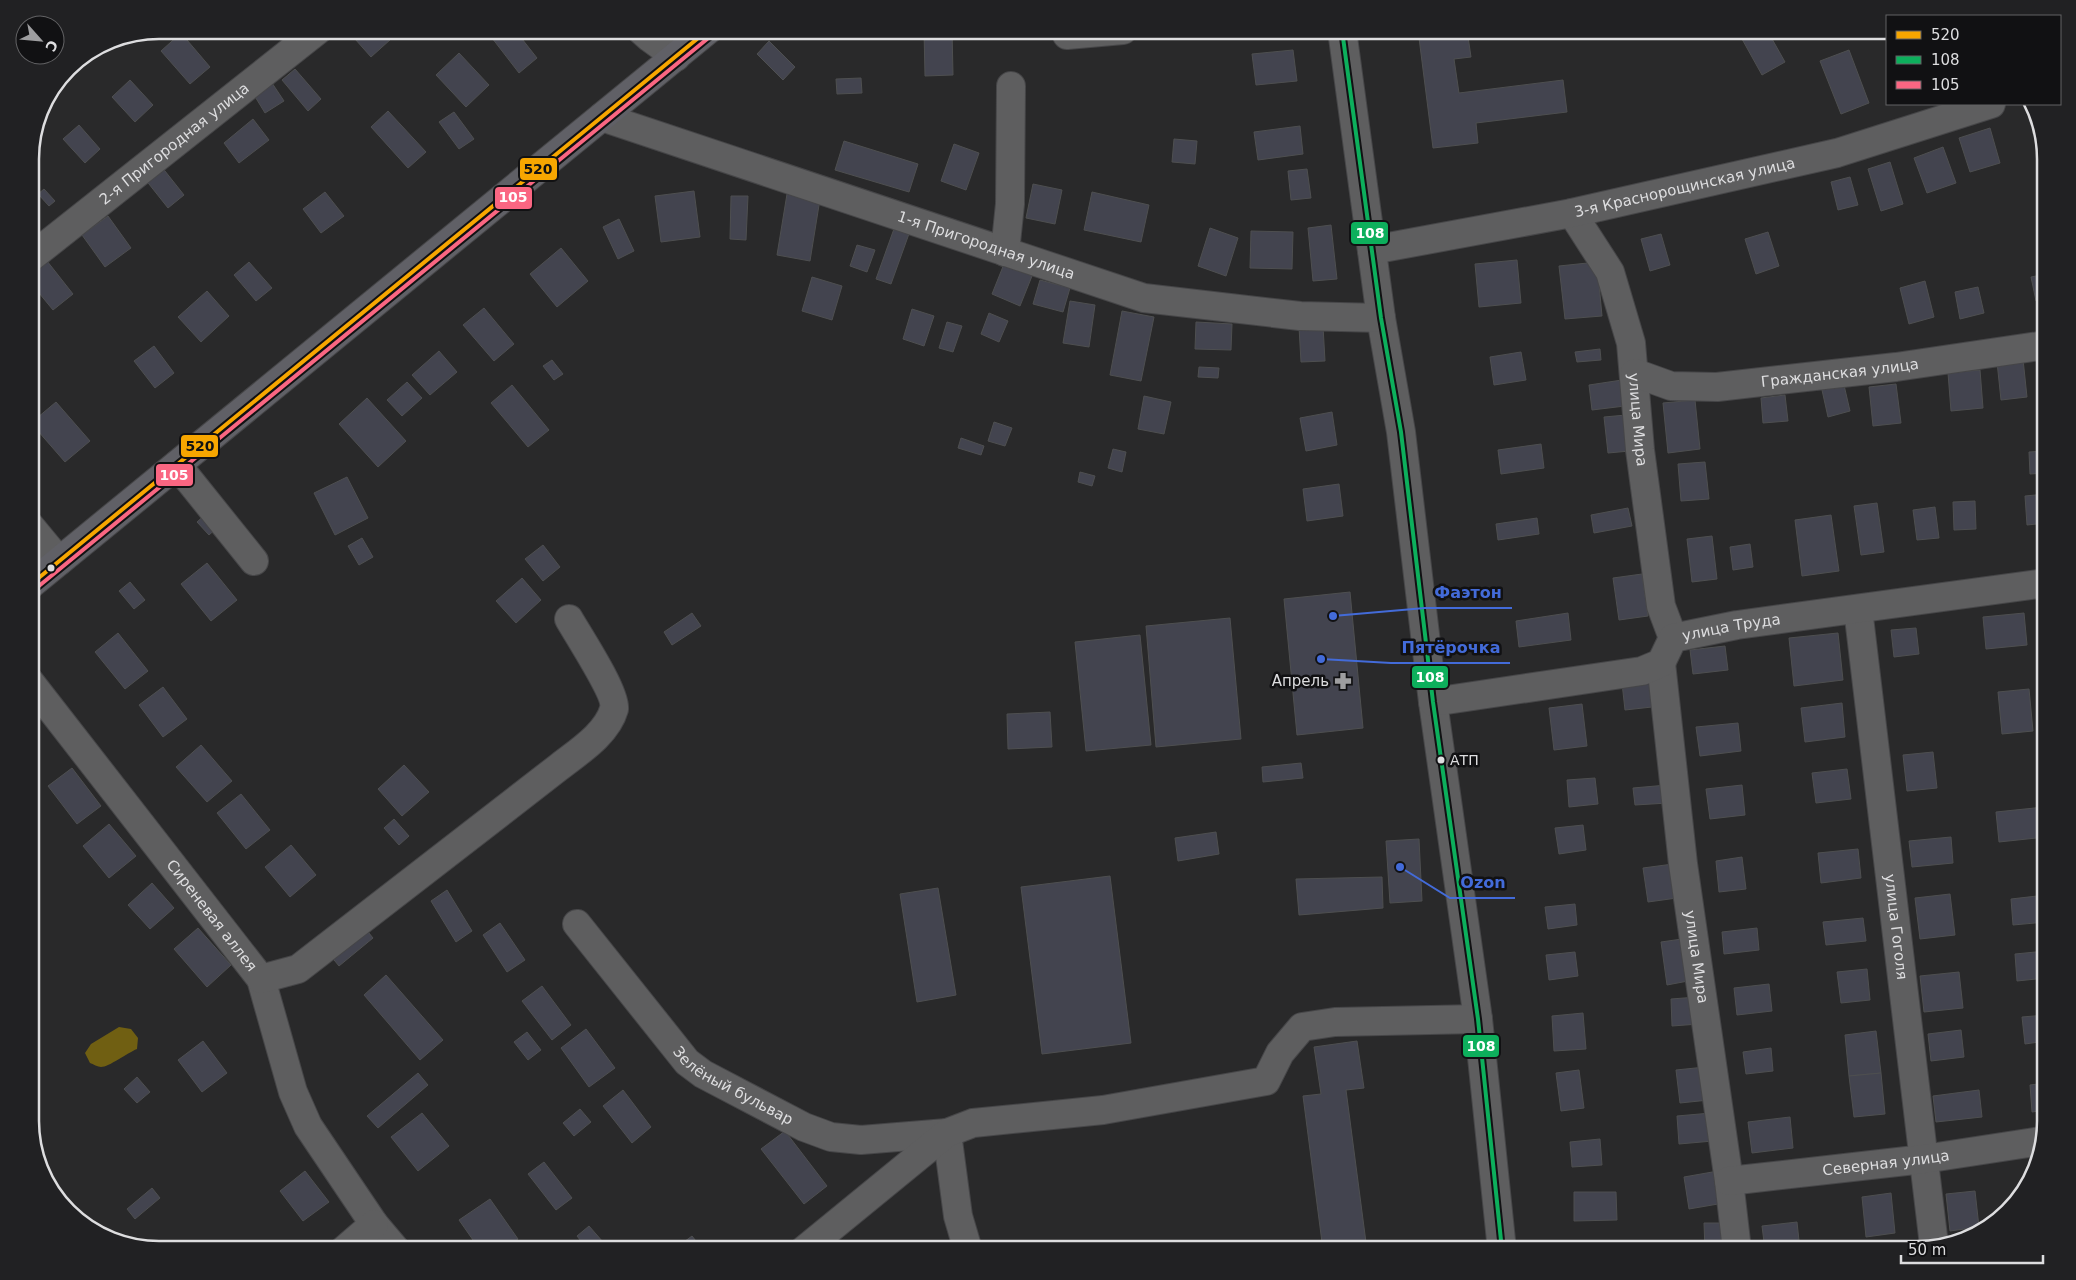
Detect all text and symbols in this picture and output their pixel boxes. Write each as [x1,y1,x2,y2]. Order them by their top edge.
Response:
north arrow [15,15,65,65]
legend [1886,15,2061,105]
text: 520 [1931,26,1960,44]
text: С [42,38,61,54]
text: 108 [1931,51,1960,69]
text: 105 [1931,76,1960,94]
street label: 2-я Пригородная улица [96,79,253,209]
street label: 3-я Краснорощинская улица [1573,154,1797,221]
line badge: 520 [519,157,558,181]
text: 520 [523,161,553,177]
line badge: 105 [494,186,533,210]
text: 105 [498,189,528,205]
street label: 1-я Пригородная улица [895,207,1077,283]
line badge: 108 [1350,221,1389,245]
text: 108 [1355,225,1385,241]
street label: Гражданская улица [1760,355,1920,391]
street label: улица Мира [1625,372,1651,467]
line badge: 520 [180,434,219,458]
text: 520 [185,438,215,454]
line badge: 105 [155,463,194,487]
text: 105 [159,467,189,483]
unlabelled marker [46,563,56,573]
callout: Фаэтон [1425,577,1512,608]
text: Фаэтон [1434,583,1502,602]
street label: улица Труда [1681,610,1782,645]
callout: Пятёрочка [1391,632,1510,663]
text: Пятёрочка [1402,638,1500,657]
line badge: 108 [1411,665,1449,689]
text: 108 [1415,669,1445,685]
pharmacy icon: Апрель [1333,671,1353,691]
place label: Апрель [1272,672,1329,690]
place label: АТП [1450,752,1479,768]
marker: АТП [1436,755,1446,765]
street label: Сиреневая аллея [163,856,261,975]
callout: Ozon [1450,867,1515,898]
text: Ozon [1460,873,1506,892]
street label: улица Гоголя [1881,873,1911,981]
street label: улица Мира [1681,909,1712,1005]
line badge: 108 [1462,1034,1500,1058]
text: 108 [1466,1038,1496,1054]
street label: Зелёный бульвар [669,1043,796,1129]
street label: Северная улица [1821,1146,1951,1179]
scale bar [1901,1232,2044,1264]
text: 50 m [1908,1241,1946,1259]

